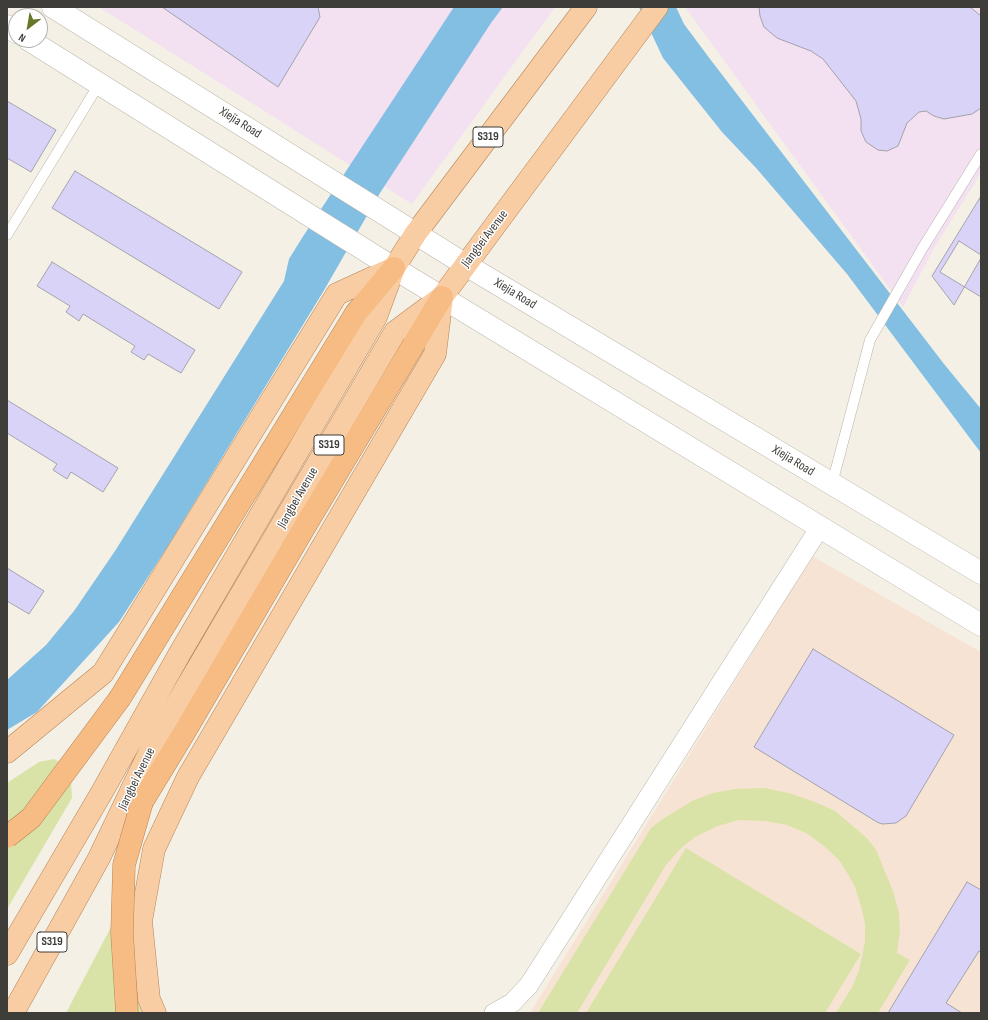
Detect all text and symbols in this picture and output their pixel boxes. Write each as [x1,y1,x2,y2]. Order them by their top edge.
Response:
north arrow [8,8,48,48]
text: N [16,31,28,45]
street label: Xiejia Road [216,104,264,142]
road number: S319 [473,127,503,147]
street label: Jiangbei Avenue [458,207,512,271]
street label: Xiejia Road [491,275,539,313]
road number: S319 [314,435,344,455]
street label: Xiejia Road [769,442,817,480]
street label: Jiangbei Avenue [274,465,322,531]
street label: Jiangbei Avenue [115,745,159,813]
road number: S319 [37,932,67,952]

